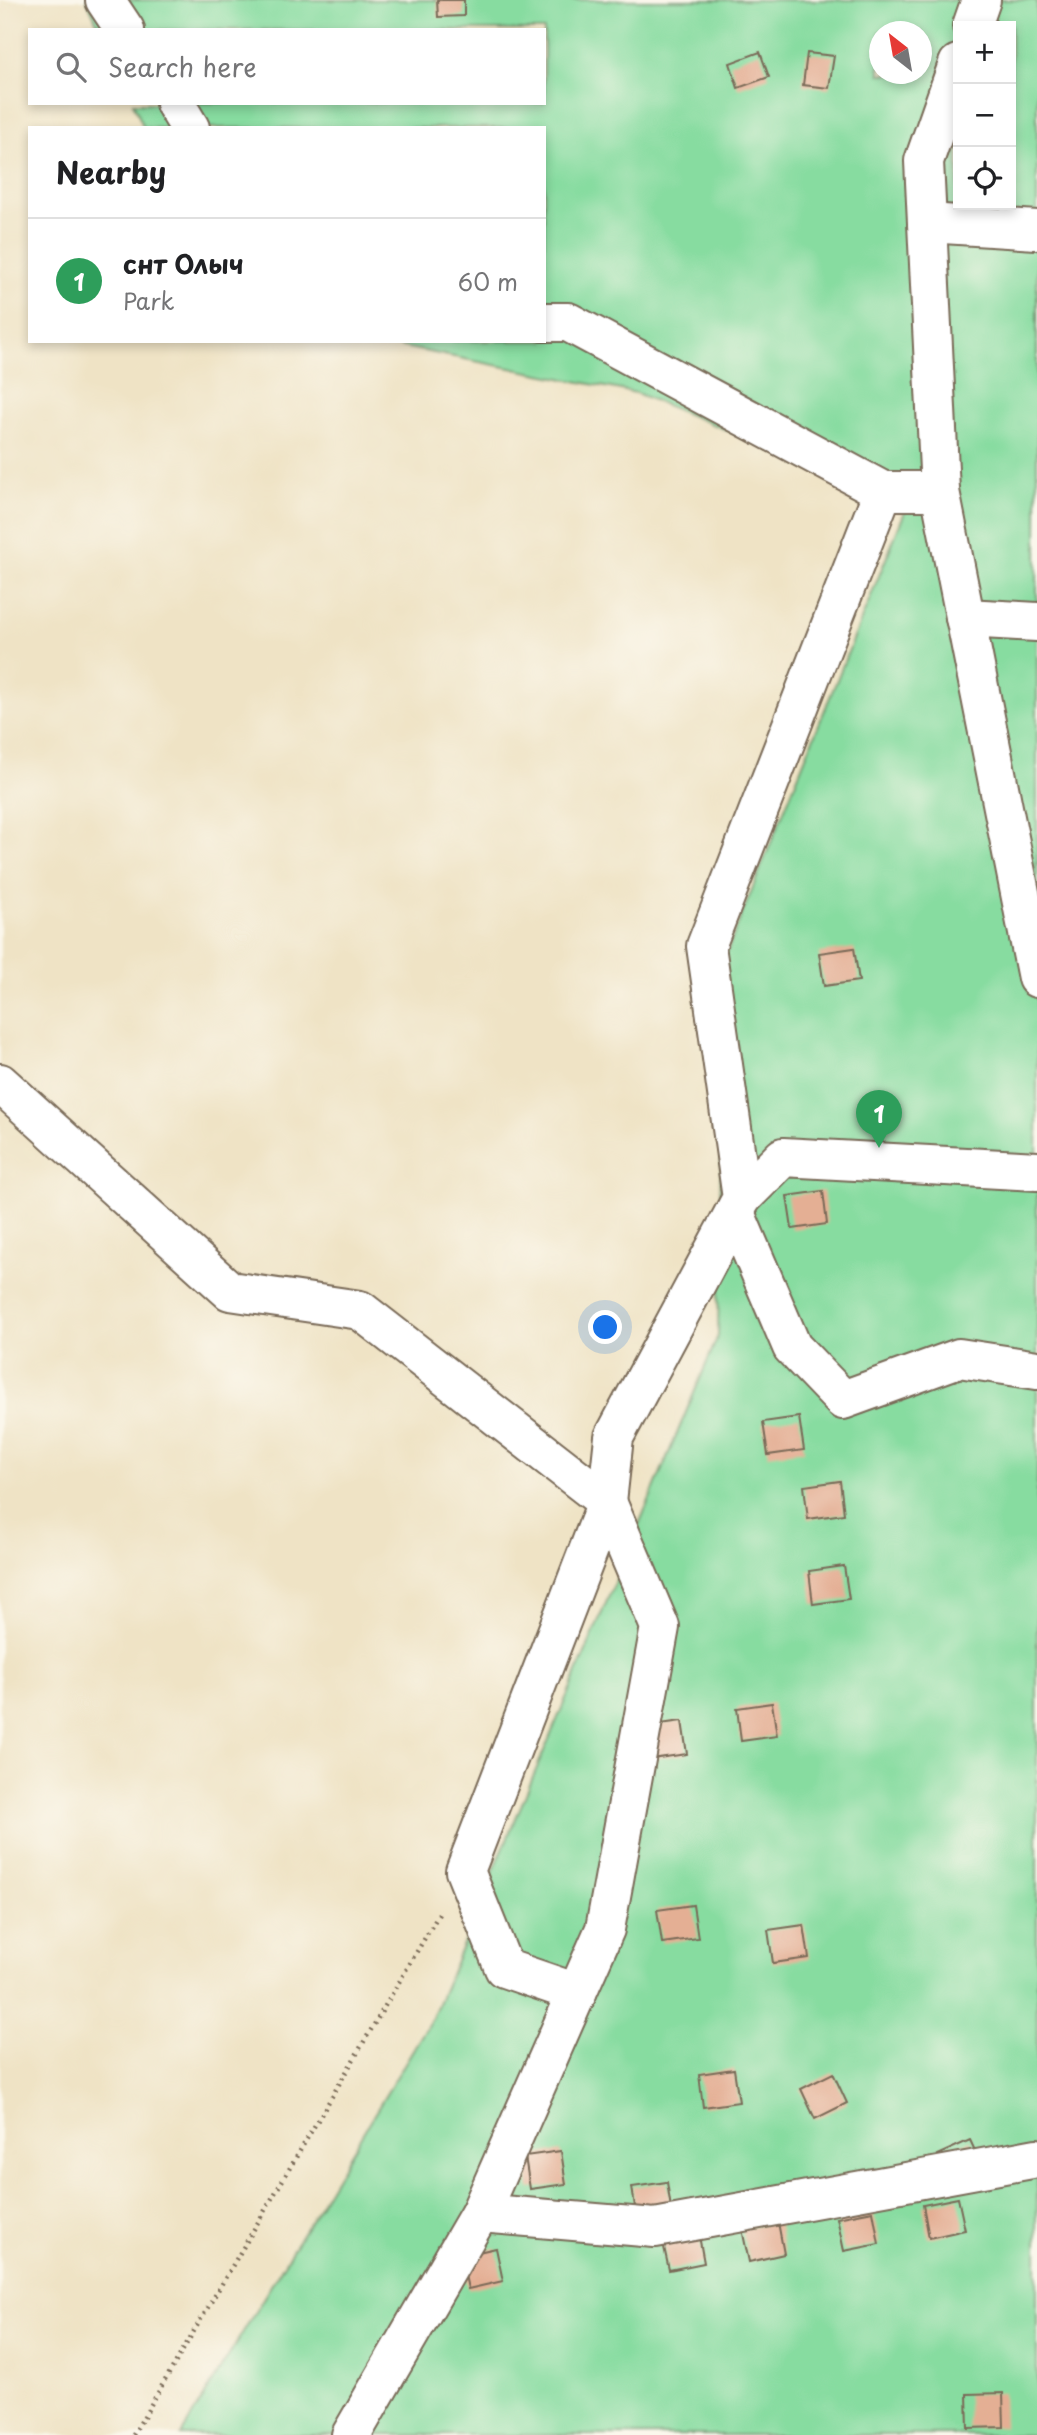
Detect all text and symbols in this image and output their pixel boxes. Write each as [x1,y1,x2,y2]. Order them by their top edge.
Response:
north arrow [869,21,932,84]
map controls [953,21,1016,210]
button: + [953,21,1016,84]
search box [28,28,546,105]
text: Search here [108,47,257,86]
icon: search [52,48,90,86]
button: − [953,84,1016,147]
button: locate [953,147,1016,210]
text: Nearby [56,149,166,194]
text: снт Олыч [123,244,244,283]
text: 1 [74,264,85,299]
text: 60 m [458,264,518,299]
text: Park [123,283,174,318]
pin: 1 [856,1090,902,1148]
your location [588,1310,622,1344]

